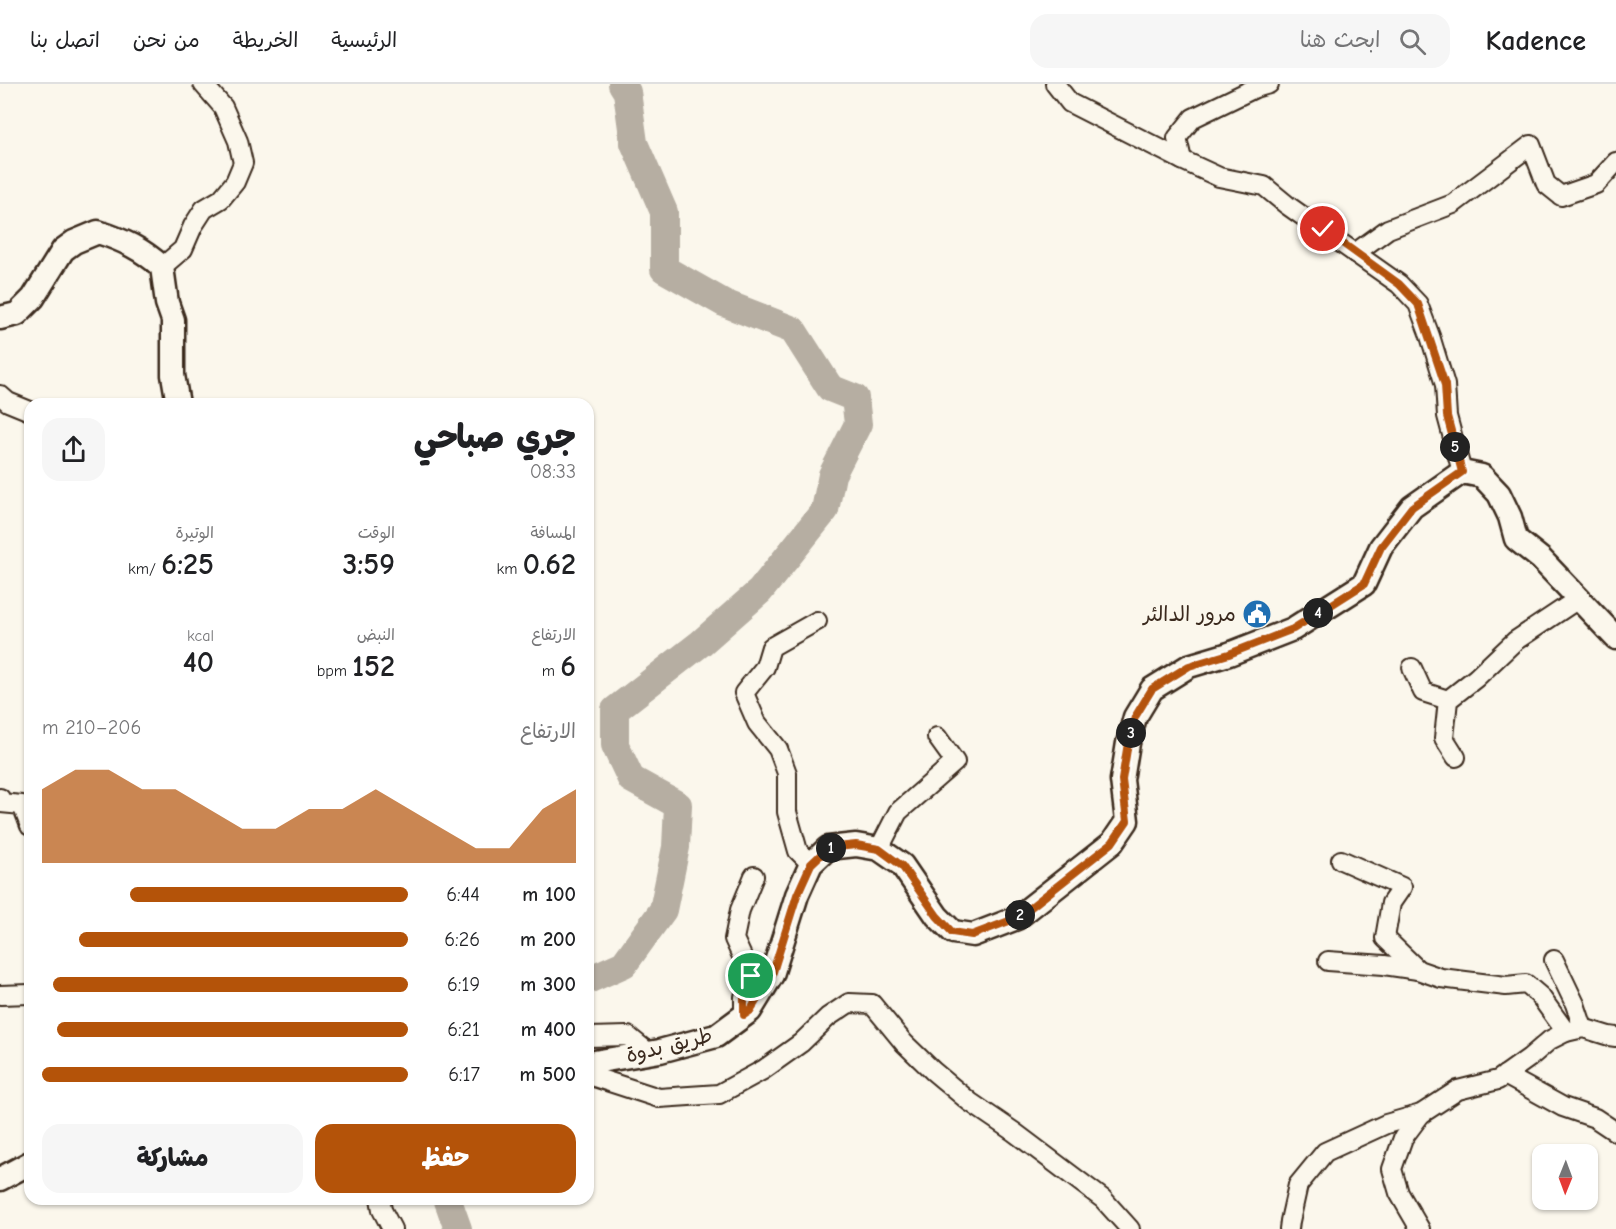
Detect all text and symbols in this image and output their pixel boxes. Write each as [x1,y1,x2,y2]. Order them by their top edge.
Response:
search box [1030,14,1450,68]
icon: search [1396,25,1429,58]
text: Kadence [1486,25,1586,57]
text: ابحث هنا [1300,27,1381,53]
text: اتصل بنا [30,28,100,52]
text: من نحن [133,28,200,52]
text: الخريطة [233,28,298,52]
text: الرئيسية [331,28,397,52]
pin [1297,203,1348,254]
icon: check [1306,212,1339,245]
button: share [42,418,105,481]
text: جري صباحي [414,418,576,456]
pin: 5 [1440,432,1470,462]
text: 5 [1451,438,1459,456]
text: 08:33 [530,460,576,483]
text: الوتيرة [175,524,214,542]
text: الوقت [358,524,395,542]
text: المسافة [530,524,576,542]
text: 6:25 [161,547,214,582]
text: 3:59 [342,547,395,582]
text: 0.62 [523,547,576,582]
text: /km [128,560,161,578]
text: km [496,560,523,578]
public building icon: مرور الدالئر [1241,598,1273,630]
pin: 4 [1303,598,1333,628]
place label: مرور الدالئر [1141,602,1236,626]
text: 4 [1314,604,1322,622]
text: النبض [357,626,395,644]
text: الارتفاع [531,626,576,644]
text: kcal [187,627,214,645]
text: 40 [183,645,214,680]
text: 152 [352,649,395,684]
text: 6 [560,649,576,684]
text: bpm [317,662,352,680]
text: m [542,662,560,680]
text: 206–210 m [42,716,141,739]
pin: 3 [1116,718,1146,748]
text: الارتفاع [520,720,576,743]
text: 3 [1127,724,1135,742]
pin: 1 [816,833,846,863]
text: 1 [828,839,834,857]
text: 6:44 [446,883,480,906]
text: 100 m [522,883,576,906]
pin: 2 [1005,900,1035,930]
text: 2 [1016,906,1024,924]
text: 6:26 [444,928,480,951]
text: 200 m [520,928,576,951]
pin [725,950,776,1001]
icon: arrive [734,959,767,992]
text: 6:19 [447,973,480,996]
text: 300 m [520,973,576,996]
text: 6:21 [447,1018,480,1041]
text: 400 m [521,1018,576,1041]
street label: طريق بدوة [623,1023,715,1068]
text: 6:17 [448,1063,480,1086]
text: 500 m [519,1063,576,1086]
button: مشاركة [42,1124,303,1193]
button: حفظ [315,1124,576,1193]
north arrow [1532,1144,1598,1210]
map controls [1532,1144,1598,1210]

